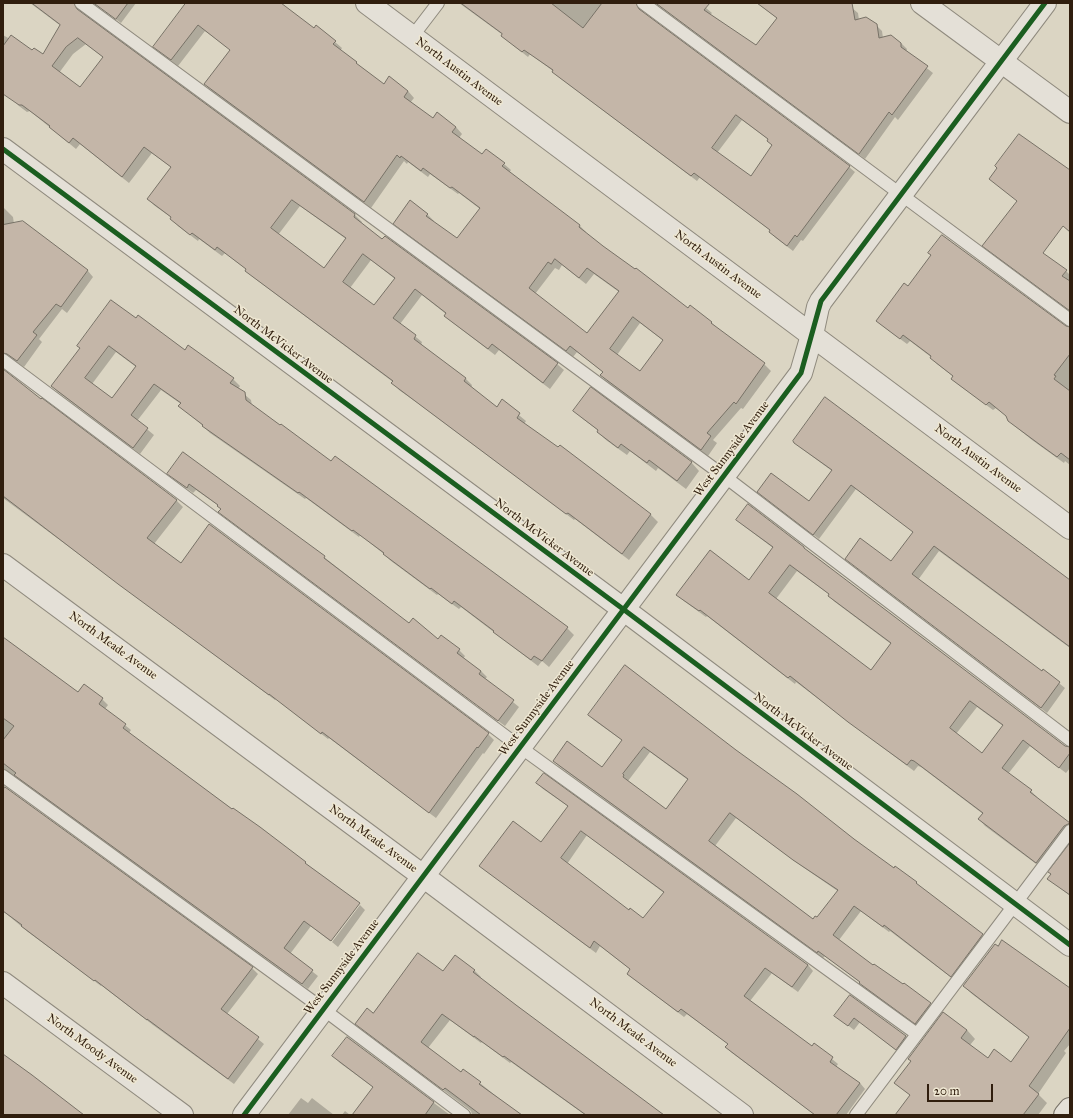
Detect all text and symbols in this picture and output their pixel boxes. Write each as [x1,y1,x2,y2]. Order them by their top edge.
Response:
street label: North Austin Avenue [413,35,505,109]
street label: North Austin Avenue [672,228,764,302]
street label: North McVicker Avenue [230,303,336,387]
street label: West Sunnyside Avenue [691,398,773,500]
street label: North Austin Avenue [932,422,1024,496]
street label: North McVicker Avenue [491,496,597,580]
street label: North Meade Avenue [66,609,160,683]
street label: West Sunnyside Avenue [496,657,578,759]
street label: North McVicker Avenue [750,690,856,774]
street label: North Meade Avenue [326,802,420,876]
street label: West Sunnyside Avenue [301,916,383,1018]
street label: North Meade Avenue [586,995,680,1071]
street label: North Moody Avenue [44,1011,140,1087]
scale bar [929,1076,995,1102]
text: 20 m [934,1084,960,1098]

